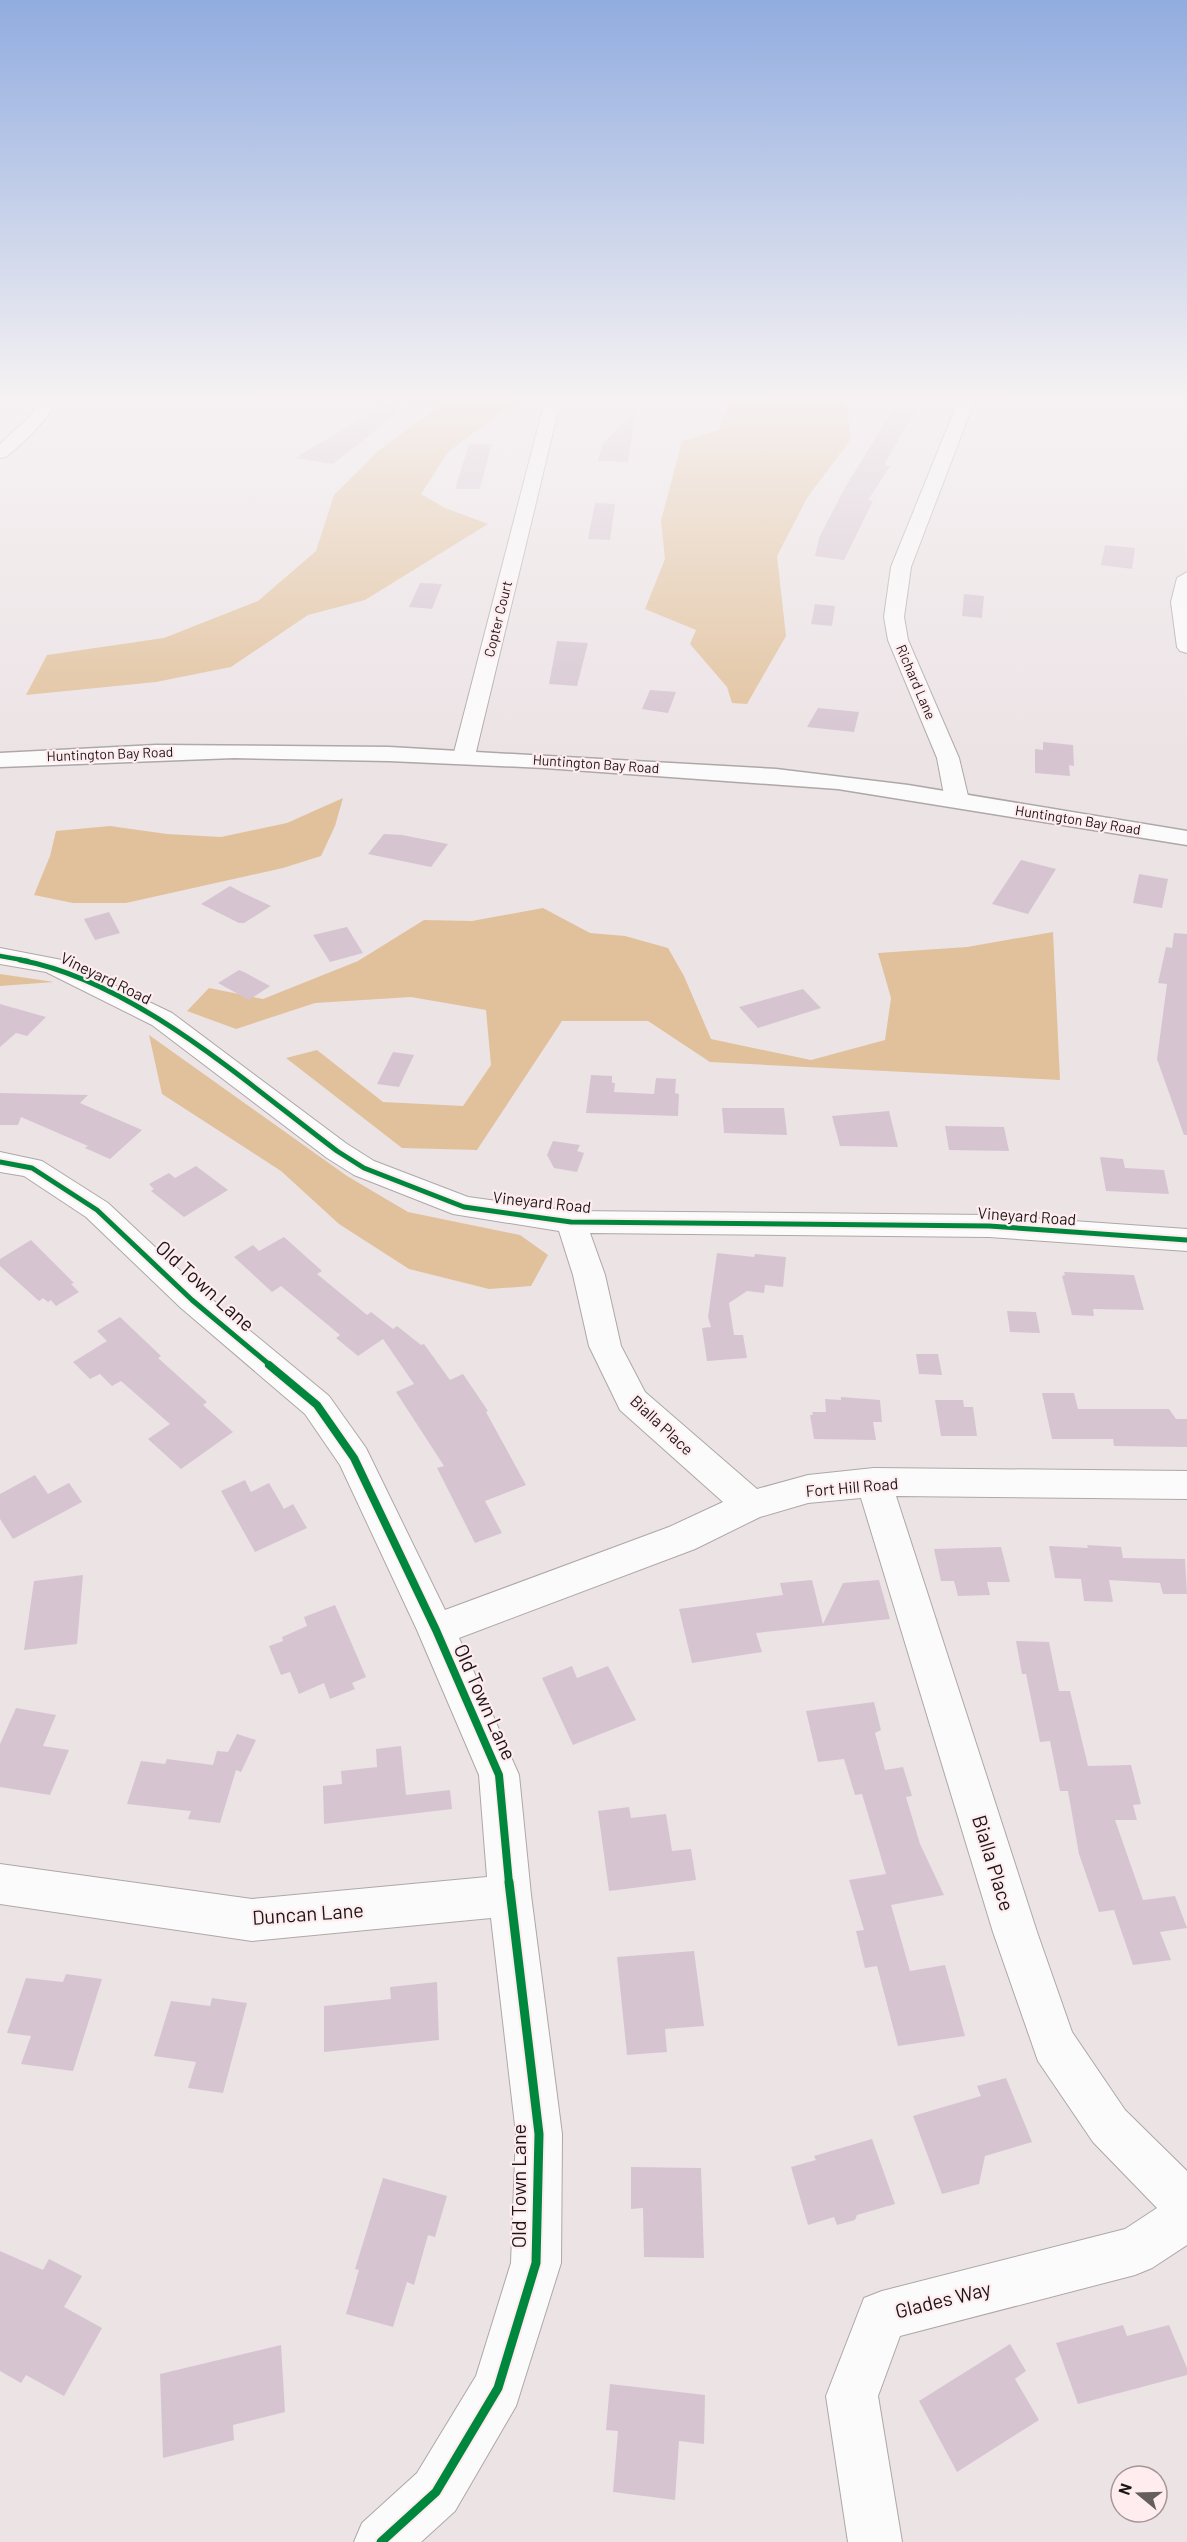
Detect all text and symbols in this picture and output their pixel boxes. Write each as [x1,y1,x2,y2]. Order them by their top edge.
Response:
street label: Copter Court [480,579,515,659]
street label: Richard Lane [893,642,940,722]
street label: Huntington Bay Road [46,743,174,764]
street label: Huntington Bay Road [532,751,660,776]
street label: Huntington Bay Road [1014,801,1142,838]
street label: Vineyard Road [58,947,155,1008]
street label: Vineyard Road [492,1187,592,1216]
street label: Vineyard Road [977,1203,1077,1228]
street label: Old Town Lane [151,1235,260,1336]
street label: Bialla Place [627,1391,698,1459]
street label: Fort Hill Road [805,1473,899,1500]
street label: Old Town Lane [450,1640,522,1763]
street label: Bialla Place [968,1812,1020,1914]
street label: Duncan Lane [251,1897,364,1929]
street label: Old Town Lane [506,2124,530,2248]
street label: Glades Way [892,2276,993,2323]
north arrow [1109,2464,1169,2524]
text: N [1114,2481,1135,2497]

